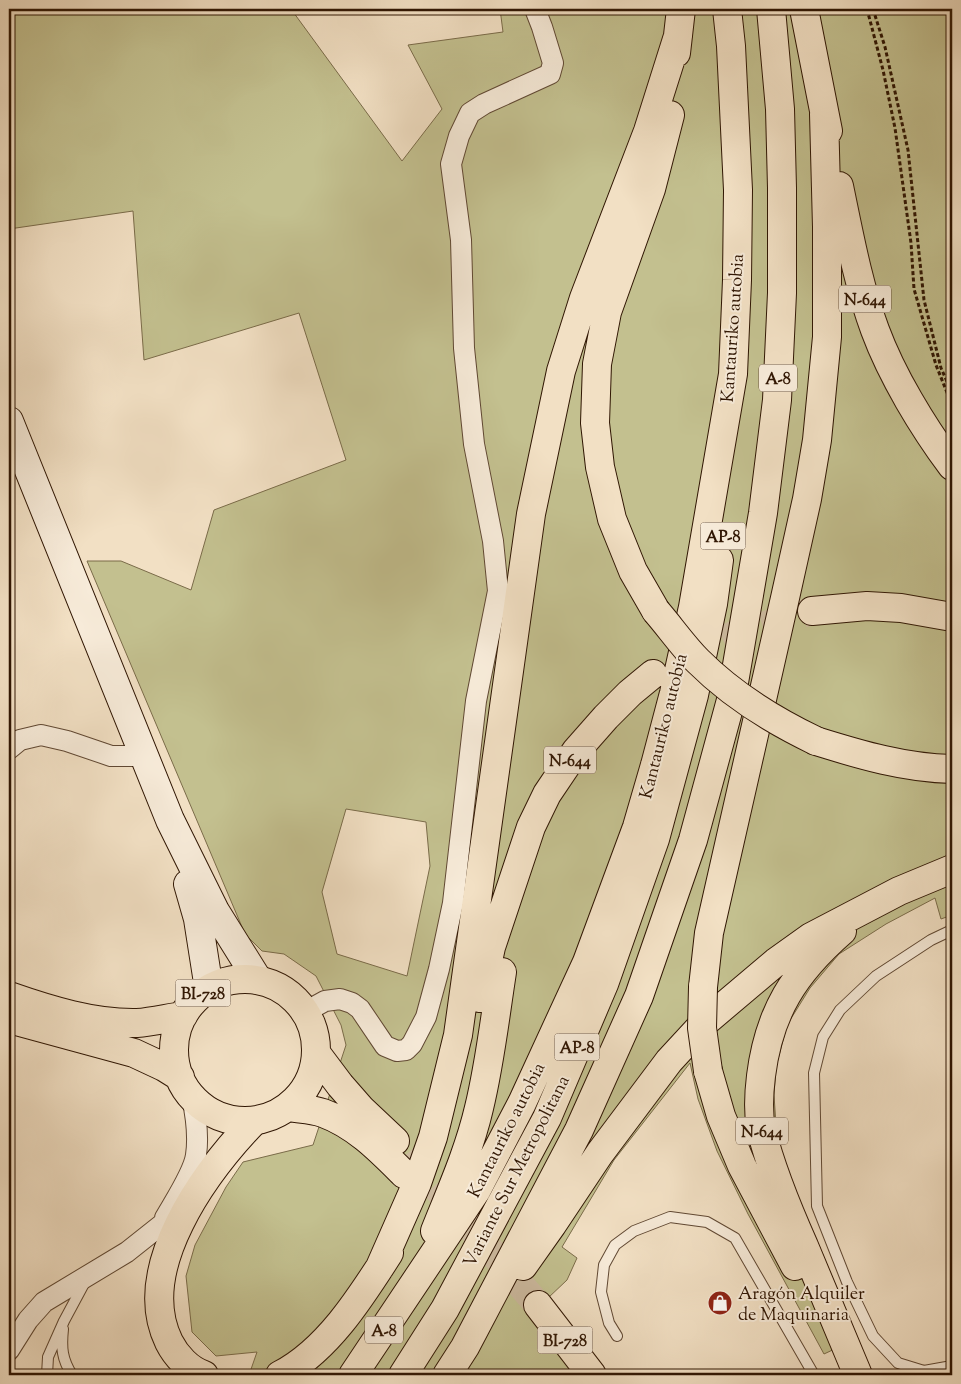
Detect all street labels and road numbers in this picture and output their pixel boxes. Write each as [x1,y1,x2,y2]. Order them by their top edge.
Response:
street label: Kantauriko autobia [716,253,752,403]
road number: N-644 [839,286,891,312]
road number: A-8 [759,364,797,392]
road number: AP-8 [700,522,746,550]
street label: Kantauriko autobia [634,651,696,802]
road number: N-644 [544,746,596,774]
road number: BI-728 [176,980,230,1006]
road number: AP-8 [554,1034,600,1060]
street label: Kantauriko autobia [462,1059,553,1203]
street label: Variante Sur Metropolitana [458,1071,578,1272]
road number: N-644 [736,1118,788,1144]
road number: A-8 [365,1316,403,1344]
road number: BI-728 [538,1326,592,1354]

